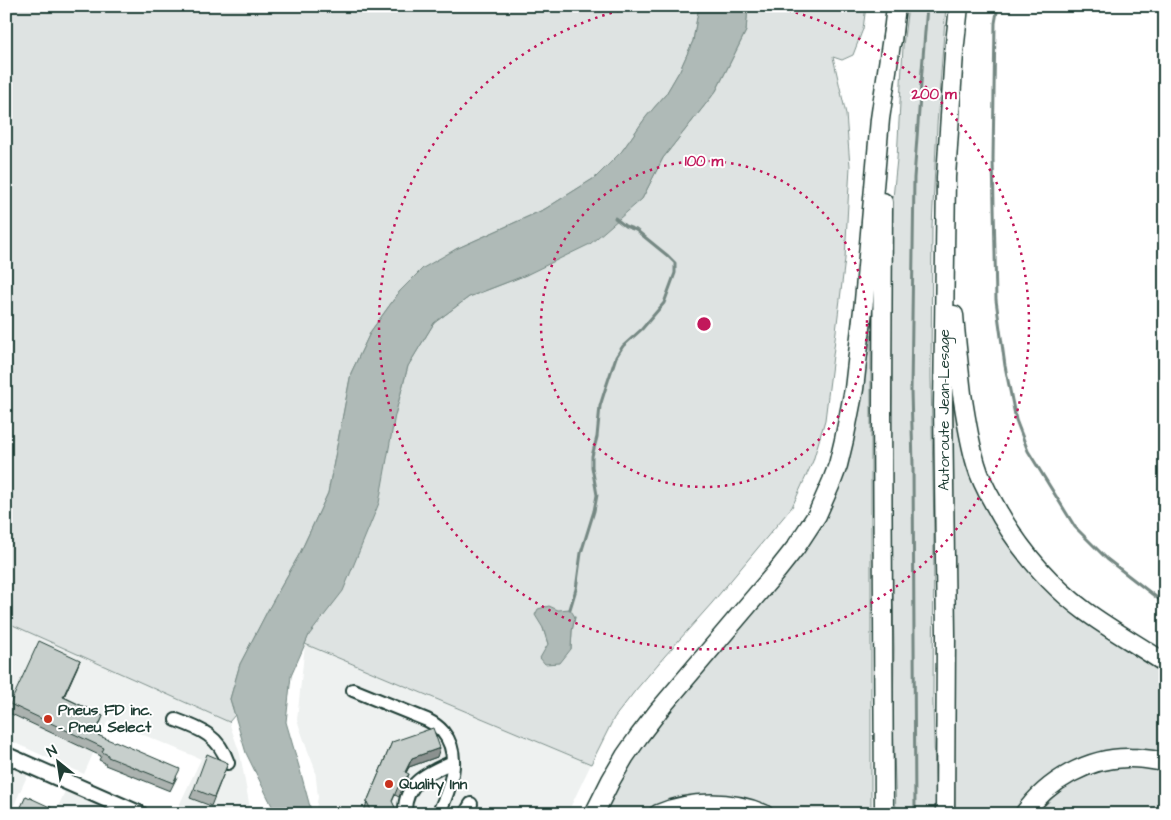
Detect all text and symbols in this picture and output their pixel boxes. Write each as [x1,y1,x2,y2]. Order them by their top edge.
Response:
text: 200 m [910,84,957,105]
text: 100 m [685,151,724,172]
centre of rings [695,315,713,333]
street label: Autoroute Jean-Lesage [934,329,956,491]
place label: Pneus FD inc. - Pneu Select [58,700,152,738]
marker: Pneus FD inc. - Pneu Select [42,713,54,725]
north arrow [32,738,82,788]
text: N [43,741,61,762]
place label: Quality Inn [399,774,468,796]
marker: Quality Inn [383,778,395,790]

